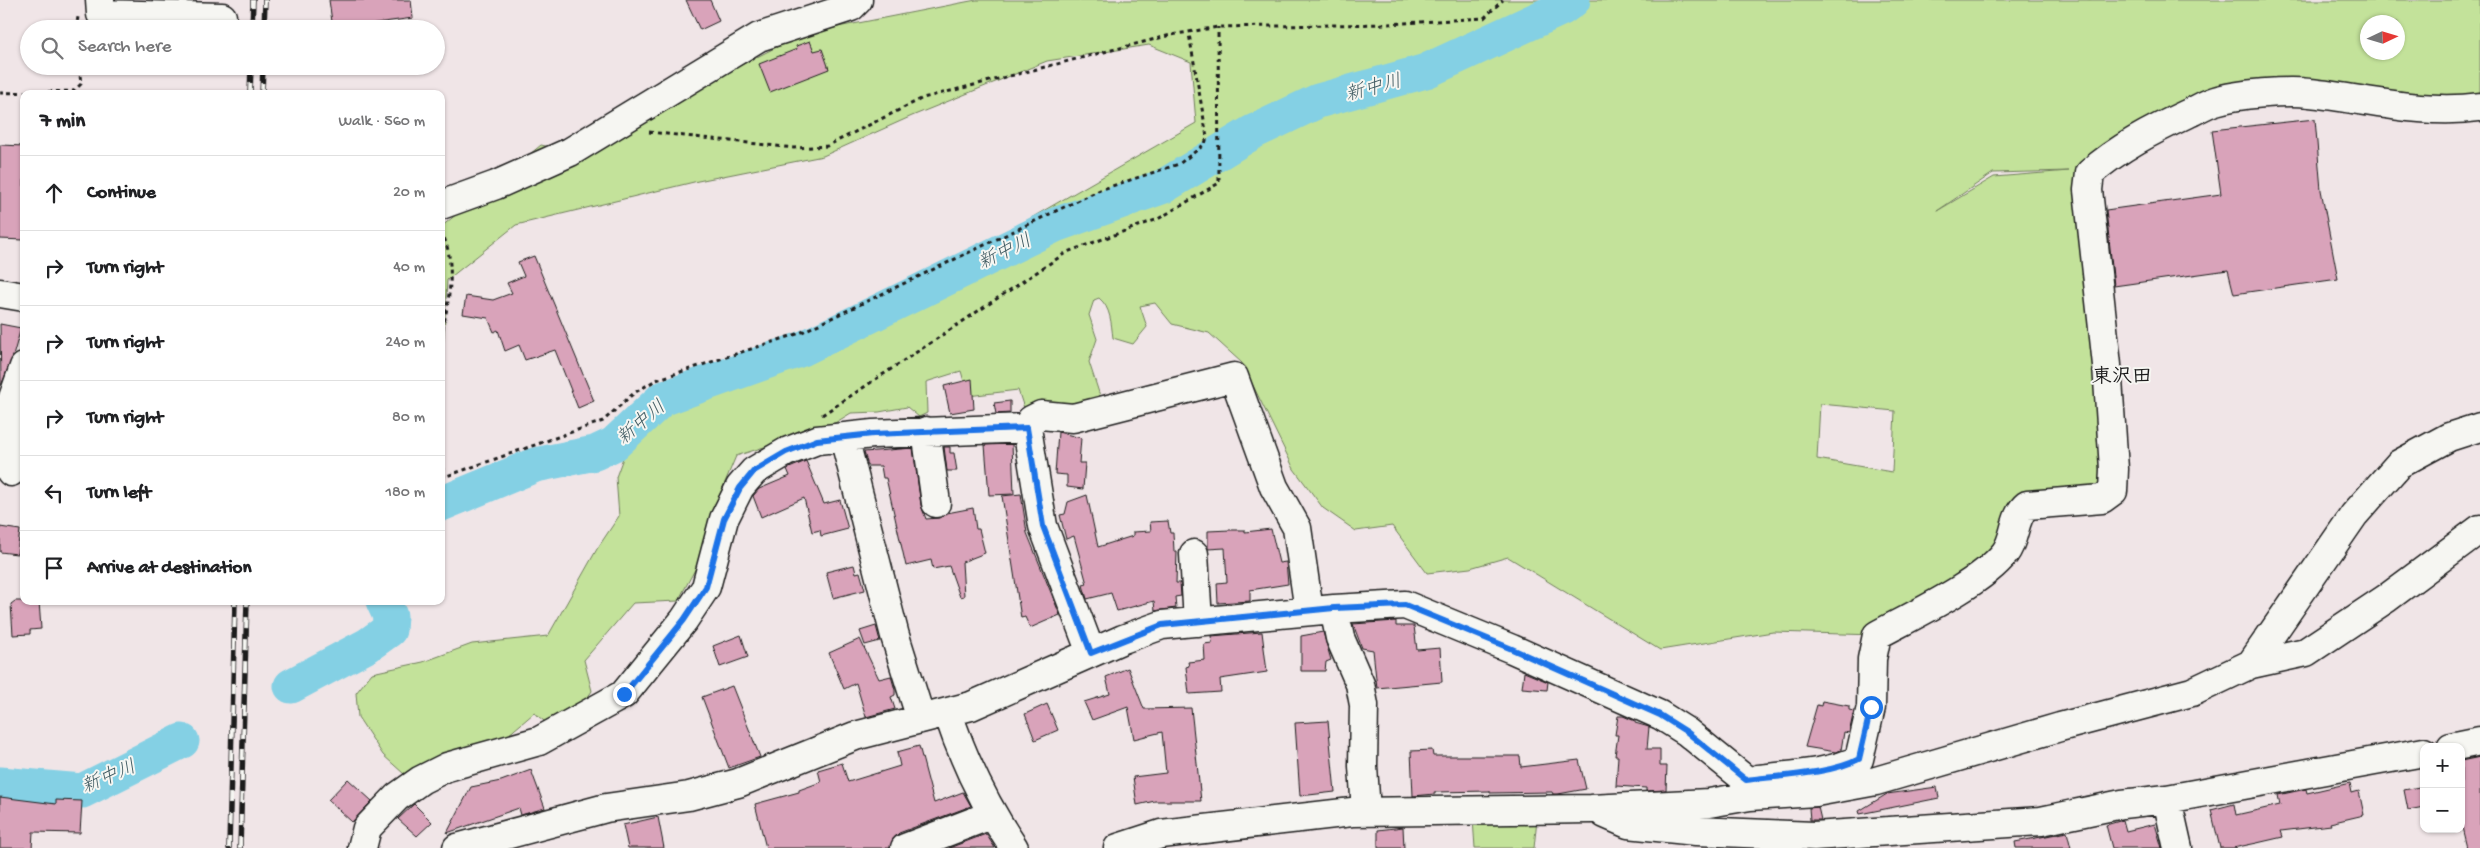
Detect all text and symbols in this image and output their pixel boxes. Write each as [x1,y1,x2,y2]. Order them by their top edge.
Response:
north arrow [2360,15,2405,60]
search box [20,20,445,75]
icon: search [38,34,66,62]
text: Search here [78,36,172,59]
water label: 新中川 [1343,70,1404,108]
text: 7 min [40,110,85,135]
text: Walk · 560 m [339,113,425,132]
icon: ahead [40,179,68,207]
text: Continue [87,182,156,205]
text: 20 m [393,184,425,203]
water label: 新中川 [974,229,1036,276]
icon: right [40,254,68,282]
text: Turn right [87,257,163,280]
text: 40 m [393,259,425,278]
icon: right [40,329,68,357]
text: Turn right [87,332,163,355]
text: 240 m [385,334,425,353]
district label: 東沢田 [2092,365,2152,390]
water label: 新中川 [612,396,671,451]
icon: right [40,404,68,432]
text: Turn right [87,407,163,430]
text: 80 m [392,409,425,428]
icon: left [40,479,68,507]
text: Turn left [87,482,151,505]
text: 180 m [386,484,425,503]
icon: arrive [40,554,68,582]
text: Arrive at destination [87,557,251,580]
route end [613,683,636,706]
route start [1860,696,1883,719]
map controls [2420,743,2465,833]
button: + [2420,743,2465,788]
water label: 新中川 [78,756,140,800]
button: − [2420,788,2465,833]

